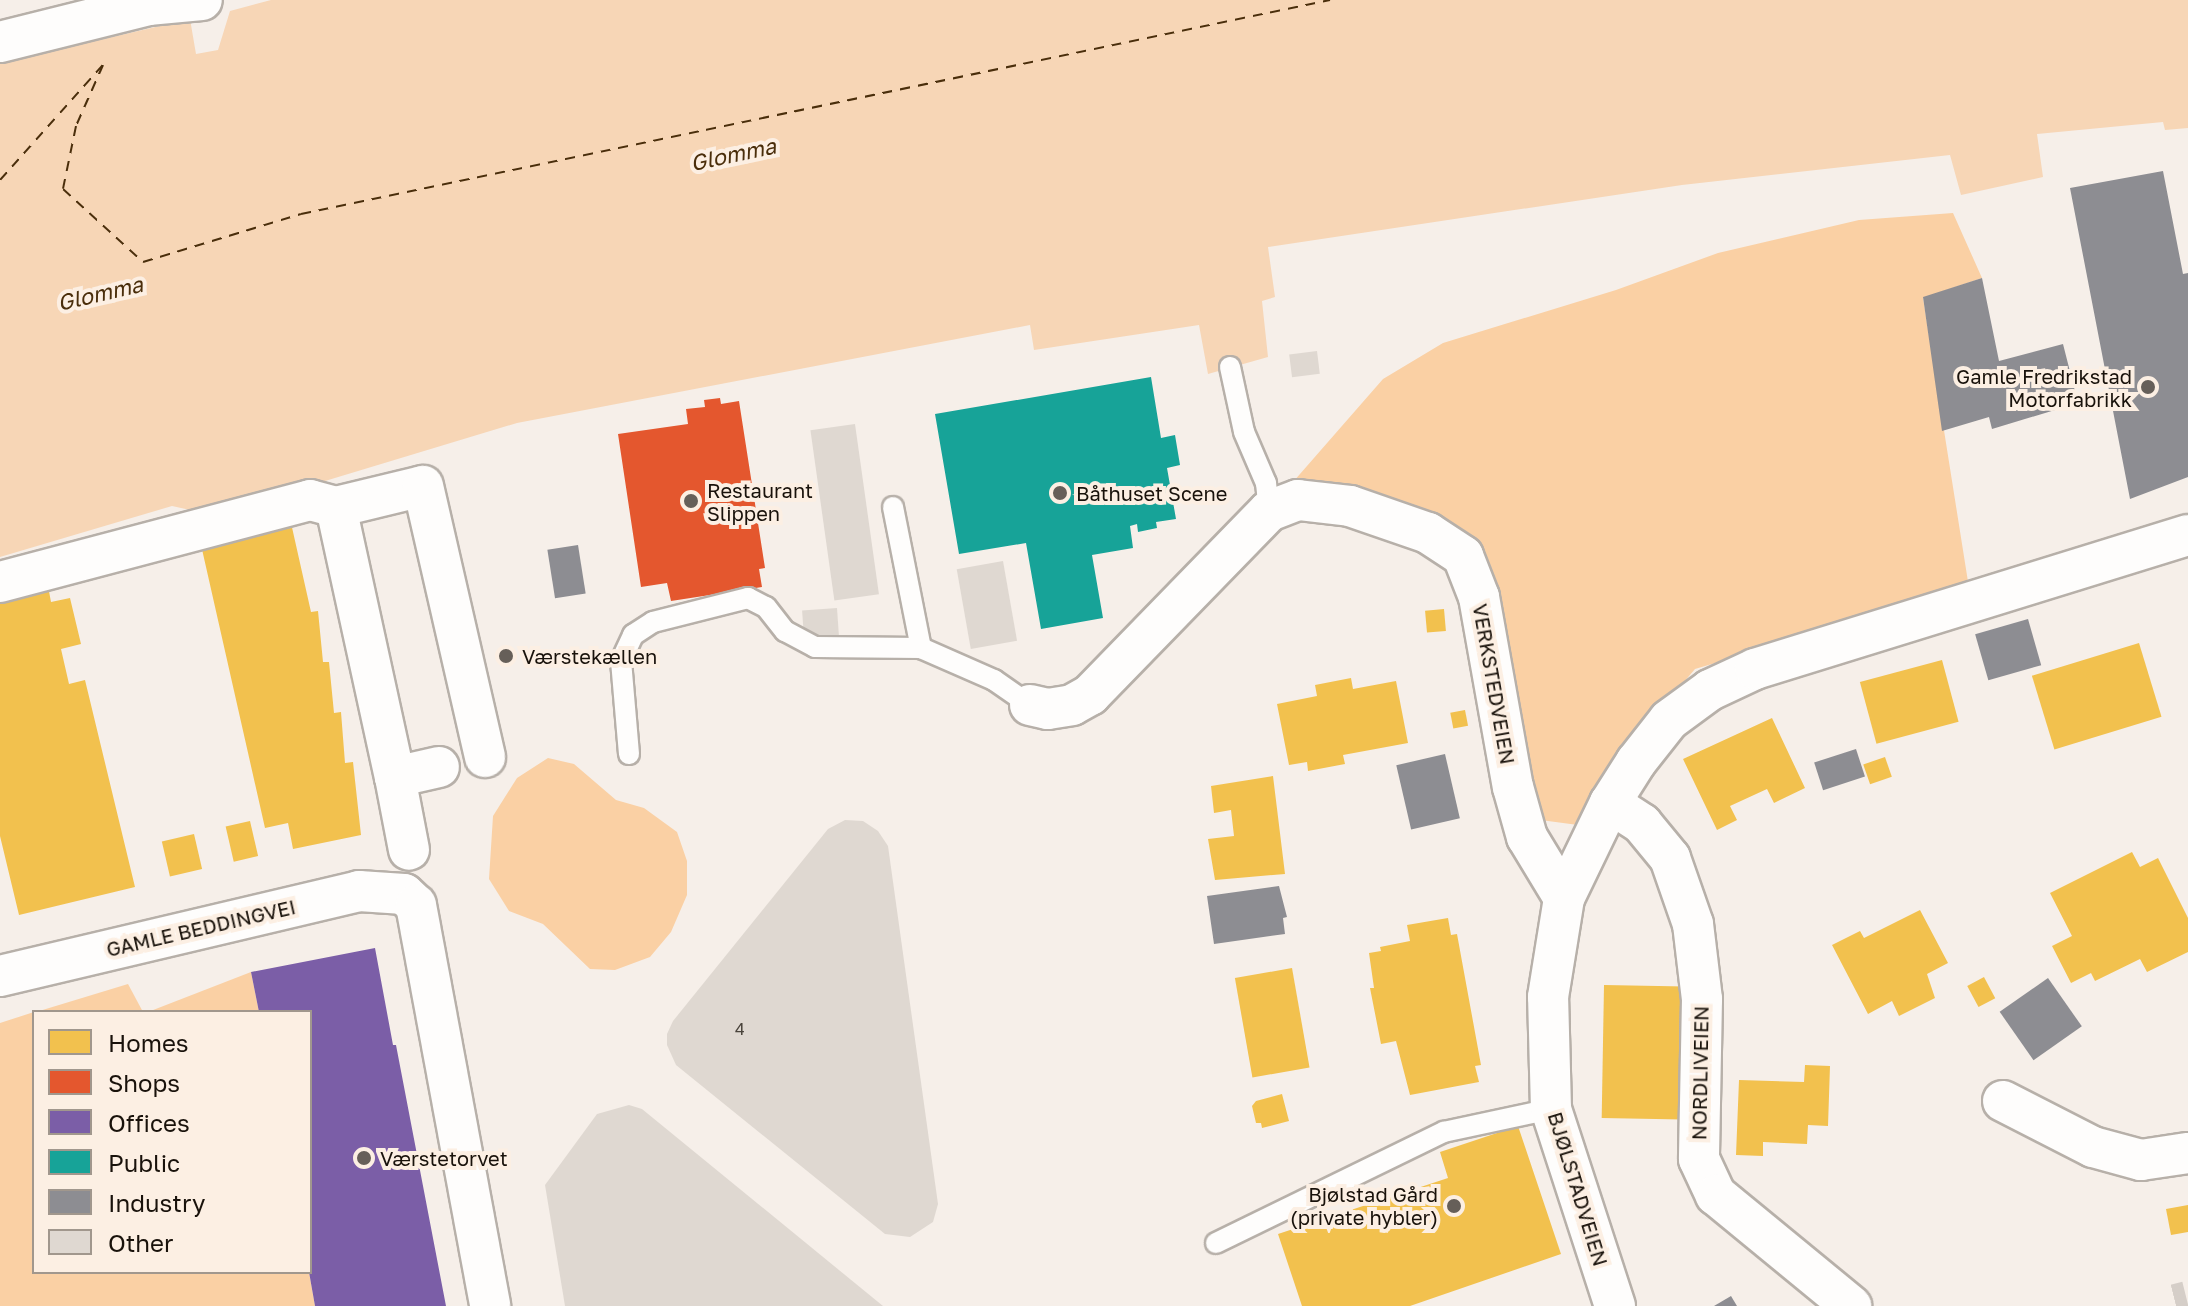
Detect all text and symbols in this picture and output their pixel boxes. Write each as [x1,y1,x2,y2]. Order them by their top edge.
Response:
water label: Glomma [688,132,778,176]
water label: Glomma [55,270,145,316]
place label: Gamle Fredrikstad Motorfabrikk [1956,364,2132,411]
marker: Gamle Fredrikstad Motorfabrikk [2139,378,2157,396]
place label: Restaurant Slippen [707,478,813,525]
place label: Båthuset Scene [1076,481,1227,505]
marker: Båthuset Scene [1051,484,1069,502]
marker: Restaurant Slippen [682,492,700,510]
street label: VERKSTEDVEIEN [1468,602,1520,766]
place label: Værstekællen [522,644,657,668]
marker: Værstekællen [497,647,515,665]
street label: GAMLE BEDDINGVEI [104,895,298,961]
street label: NORDLIVEIEN [1687,1006,1713,1140]
legend [32,1010,312,1274]
house number: 4 [735,1019,745,1039]
text: Homes [108,1028,189,1057]
text: Shops [108,1068,180,1097]
text: Offices [108,1108,190,1137]
street label: BJØLSTADVEIEN [1543,1109,1613,1269]
place label: Værstetorvet [380,1146,508,1170]
text: Public [108,1148,180,1177]
marker: Værstetorvet [355,1149,373,1167]
place label: Bjølstad Gård (private hybler) [1290,1182,1438,1229]
text: Industry [108,1188,205,1217]
marker: Bjølstad Gård (private hybler) [1445,1197,1463,1215]
text: Other [108,1228,173,1257]

